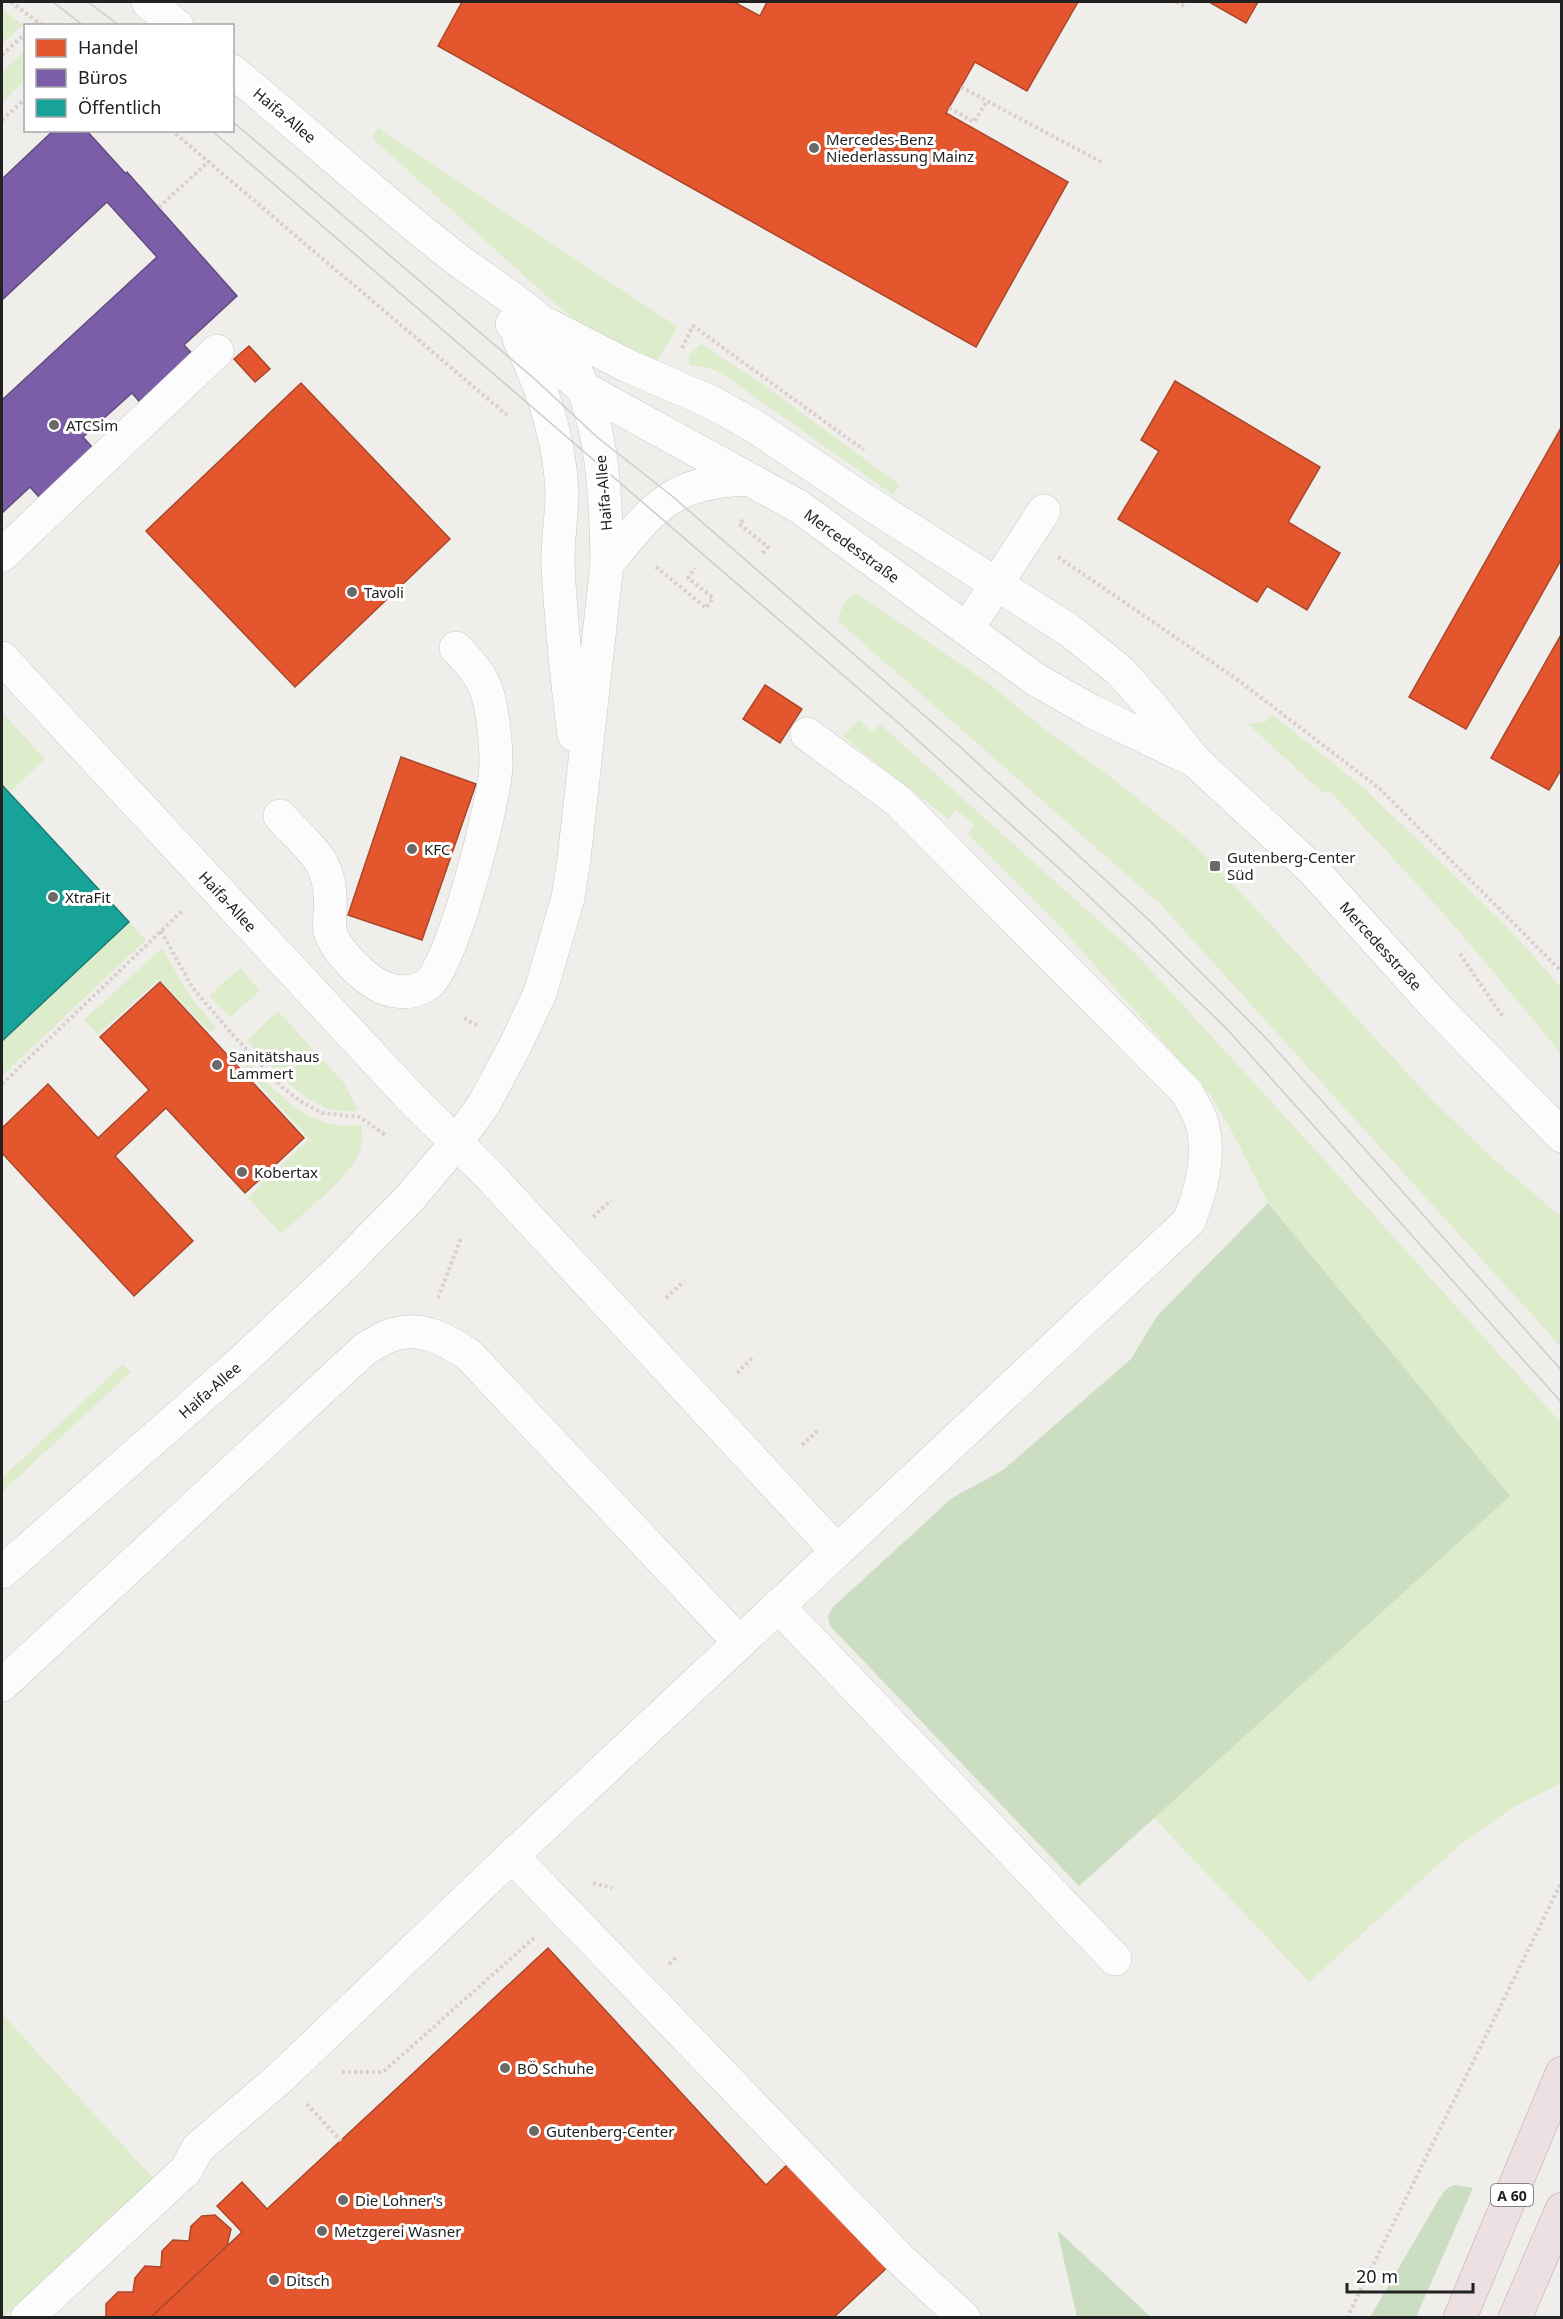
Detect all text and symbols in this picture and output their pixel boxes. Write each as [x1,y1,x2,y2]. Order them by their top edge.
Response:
legend [24,24,234,132]
text: Handel [78,35,138,59]
text: Büros [78,65,127,89]
street label: Haifa-Allee [249,83,321,147]
text: Öffentlich [78,95,161,119]
place label: Mercedes-Benz Niederlassung Mainz [826,129,974,166]
marker: Mercedes-Benz Niederlassung Mainz [807,141,821,155]
place label: ATCSim [66,415,118,435]
marker: ATCSim [47,418,61,432]
street label: Haifa-Allee [590,454,616,532]
street label: Mercedesstraße [800,504,904,587]
place label: Tavoli [364,582,404,602]
marker: Tavoli [345,585,359,599]
place label: KFC [424,839,451,859]
marker: KFC [405,842,419,856]
place label: Gutenberg-Center Süd [1227,847,1355,884]
marker: Gutenberg-Center Süd [1208,859,1222,873]
street label: Haifa-Allee [195,866,261,936]
place label: XtraFit [65,887,111,907]
marker: XtraFit [46,890,60,904]
street label: Mercedesstraße [1336,897,1426,994]
place label: Sanitätshaus Lammert [229,1046,319,1083]
marker: Sanitätshaus Lammert [210,1058,224,1072]
place label: Kobertax [254,1162,318,1182]
marker: Kobertax [235,1165,249,1179]
street label: Haifa-Allee [174,1357,245,1423]
place label: BÖ Schuhe [517,2058,594,2078]
marker: BÖ Schuhe [498,2061,512,2075]
place label: Gutenberg-Center [546,2121,674,2141]
marker: Gutenberg-Center [527,2124,541,2138]
road number: A 60 [1491,2184,1533,2206]
place label: Die Lohner's [355,2190,443,2210]
marker: Die Lohner's [336,2193,350,2207]
place label: Metzgerei Wasner [334,2221,462,2241]
marker: Metzgerei Wasner [315,2224,329,2238]
scale bar [1347,2256,1473,2294]
text: 20 m [1356,2264,1398,2288]
place label: Ditsch [286,2270,330,2290]
marker: Ditsch [267,2273,281,2287]

